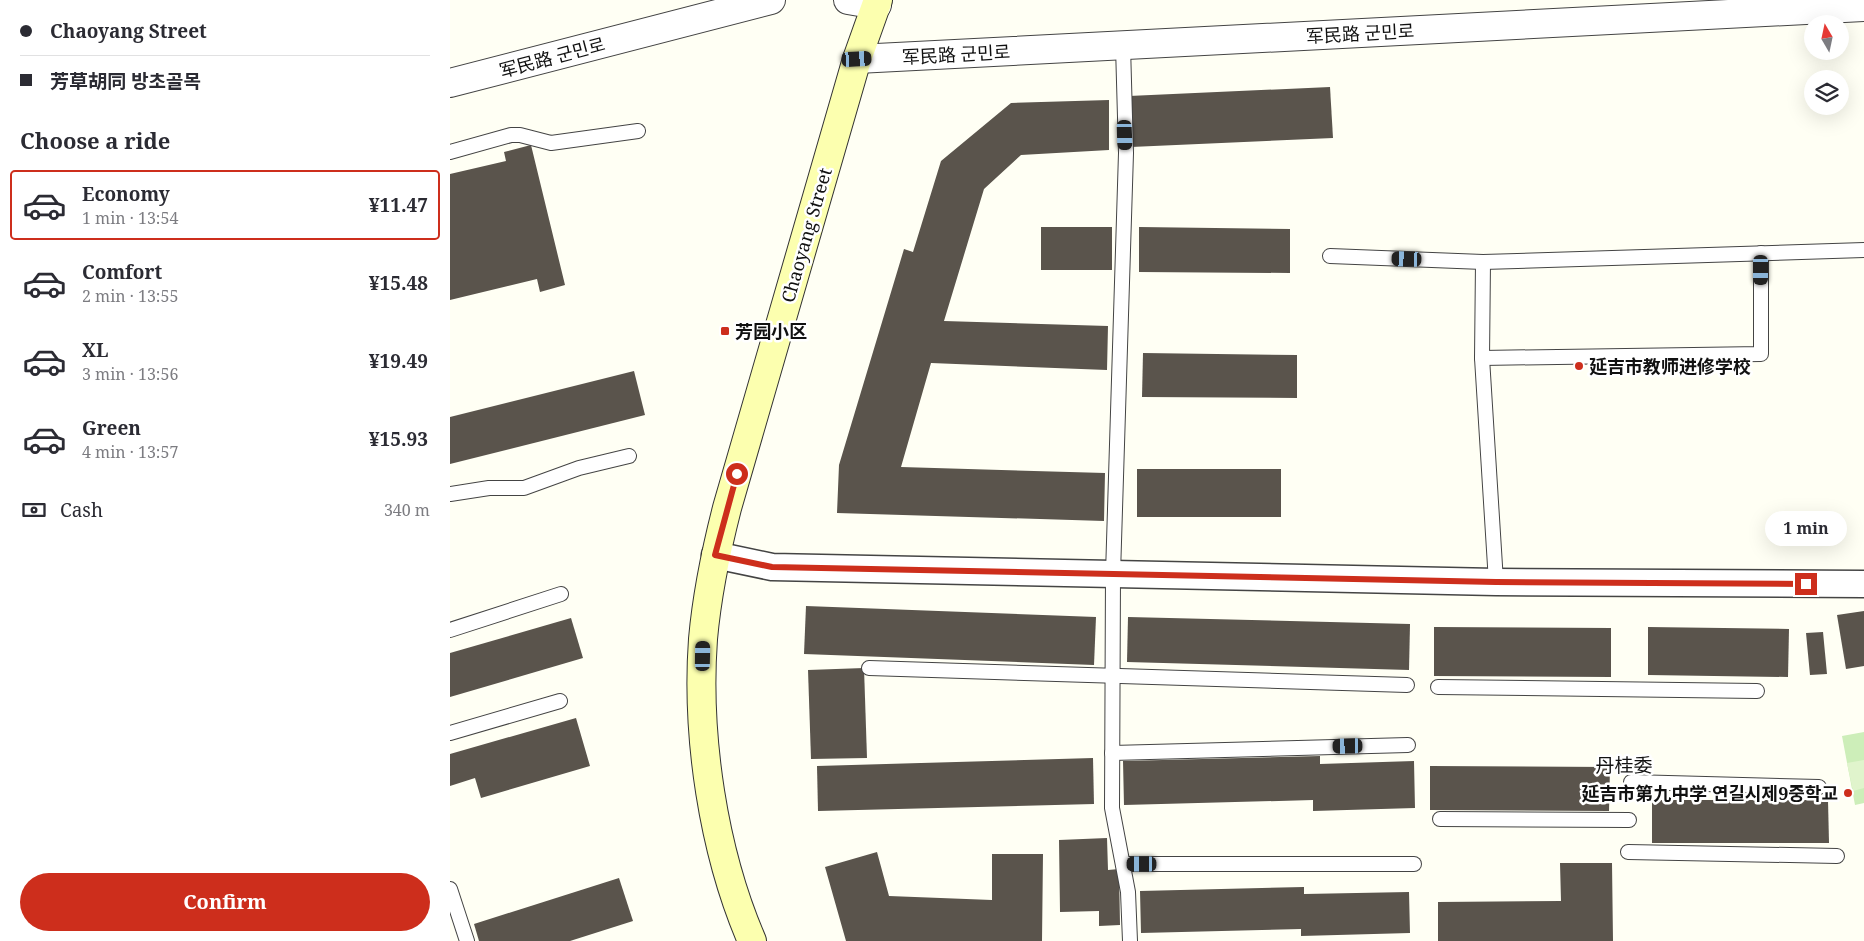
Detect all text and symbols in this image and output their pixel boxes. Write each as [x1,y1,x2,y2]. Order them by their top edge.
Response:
north arrow [1804,15,1849,60]
map controls [1804,15,1849,115]
text: Chaoyang Street [50,18,207,44]
street label: 军民路 군민로 [1305,18,1415,48]
street label: 军民路 군민로 [497,31,607,83]
street label: 军民路 군민로 [901,39,1011,69]
car [841,51,872,67]
text: 芳草胡同 방초골목 [50,68,201,94]
button: layers [1804,70,1849,115]
car [1116,120,1133,150]
text: Choose a ride [20,125,170,155]
street label: Chaoyang Street [775,165,837,305]
text: Economy [82,181,170,207]
icon: car [22,183,67,228]
text: ¥11.47 [369,192,428,218]
text: 1 min · 13:54 [82,207,178,229]
car [1391,251,1422,267]
car [1753,255,1768,285]
text: Comfort [82,259,162,285]
icon: car [22,261,67,306]
text: ¥15.48 [369,270,428,296]
text: 2 min · 13:55 [82,285,178,307]
place label: 芳园小区 [735,319,807,343]
marker: 芳园小区 [719,325,731,337]
text: XL [82,337,108,363]
icon: car [22,339,67,384]
text: ¥19.49 [369,348,428,374]
place label: 延吉市教师进修学校 [1589,354,1751,378]
marker: 延吉市教师进修学校 [1573,360,1585,372]
text: 3 min · 13:56 [82,363,178,385]
text: Green [82,415,141,441]
icon: car [22,417,67,462]
text: ¥15.93 [369,426,428,452]
text: 4 min · 13:57 [82,441,178,463]
route start [726,463,748,485]
icon: cash [20,496,48,524]
text: Cash [60,497,103,523]
text: 340 m [384,499,430,521]
callout: 1 min [1765,512,1847,546]
text: 1 min [1783,517,1829,539]
route end [1795,573,1817,595]
car [695,641,710,671]
car [1332,738,1363,754]
district label: 丹桂委 [1595,752,1653,778]
place label: 延吉市第九中学 연길시제9중학교 [1581,781,1838,805]
marker: 延吉市第九中学 연길시제9중학교 [1842,787,1854,799]
car [1127,857,1157,872]
button: Confirm [20,873,430,931]

